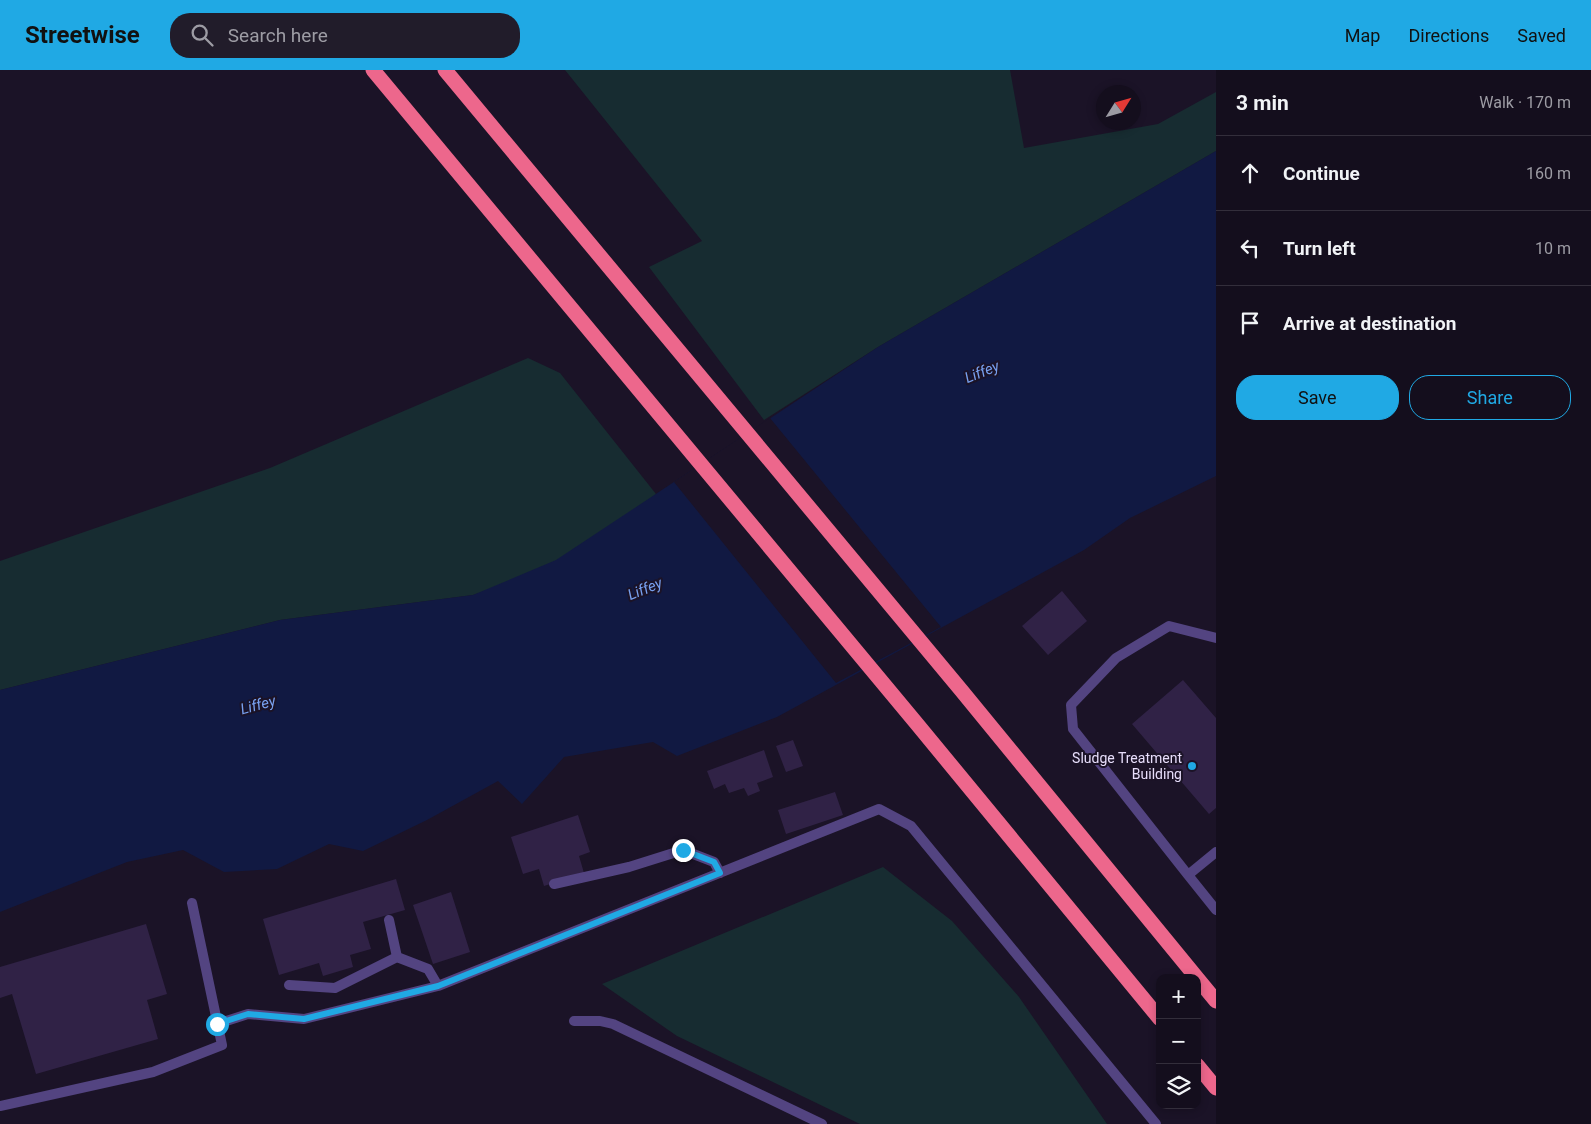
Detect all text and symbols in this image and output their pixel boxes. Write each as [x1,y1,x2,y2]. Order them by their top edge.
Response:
search box [170,13,520,58]
text: Streetwise [25,21,140,49]
icon: search [188,21,216,49]
text: Search here [228,24,328,47]
text: Map [1345,25,1380,46]
text: Directions [1408,25,1489,46]
text: Saved [1517,25,1566,46]
north arrow [1096,85,1141,130]
text: 3 min [1236,91,1289,115]
text: Walk · 170 m [1479,93,1571,112]
icon: ahead [1236,159,1264,187]
text: Continue [1283,162,1360,185]
text: 160 m [1526,164,1571,183]
icon: left [1236,234,1264,262]
text: Turn left [1283,237,1356,260]
text: 10 m [1535,239,1571,258]
icon: arrive [1236,309,1264,337]
text: Arrive at destination [1283,312,1456,335]
water label: Liffey [962,357,1003,387]
button: Save [1236,375,1399,420]
button: Share [1409,375,1571,420]
water label: Liffey [625,574,666,604]
water label: Liffey [238,691,279,718]
place label: Sludge Treatment Building [1072,750,1182,782]
marker: Sludge Treatment Building [1186,760,1198,772]
route end [672,839,695,862]
map controls [1156,974,1201,1109]
button: + [1156,974,1201,1019]
route start [206,1013,229,1036]
button: − [1156,1019,1201,1064]
button: layers [1156,1064,1201,1109]

